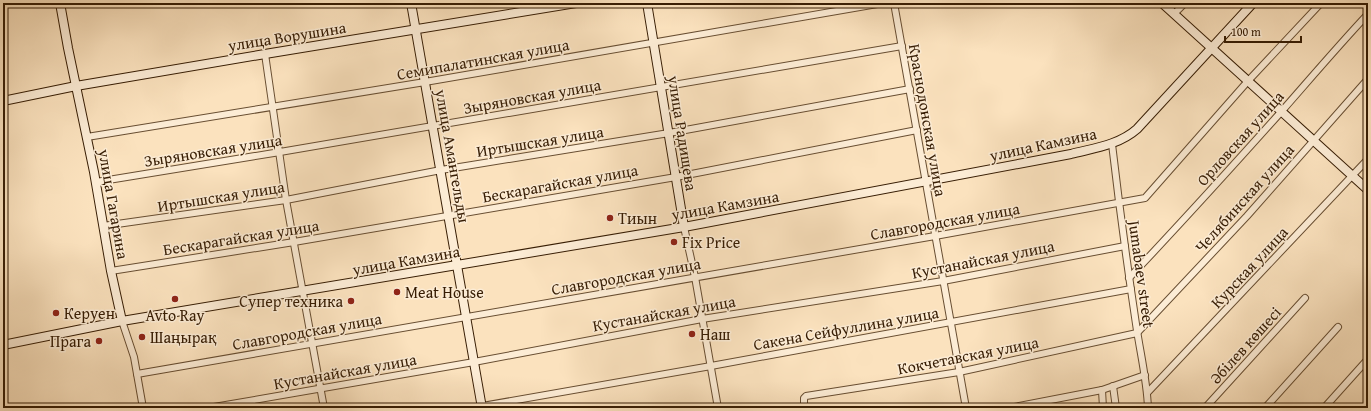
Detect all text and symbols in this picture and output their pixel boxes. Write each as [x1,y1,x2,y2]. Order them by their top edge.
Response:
street label: улица Ворушина [225,15,348,57]
scale bar [1225,18,1301,44]
text: 100 m [1231,23,1261,40]
street label: Семипалатинская улица [395,32,571,86]
street label: Краснодонская улица [903,42,953,199]
street label: Зыряновская улица [461,72,603,120]
street label: улица Радищева [662,73,704,193]
street label: Орловская улица [1191,85,1290,191]
street label: улица Амангельды [429,86,477,225]
street label: Иртышская улица [475,119,606,163]
street label: улица Камзина [986,121,1099,167]
street label: Зыряновская улица [142,127,284,173]
street label: Челябинская улица [1189,138,1300,258]
street label: улица Гагарина [92,146,136,261]
street label: Бескарагайская улица [480,157,640,209]
street label: Иртышская улица [156,174,287,218]
street label: улица Камзина [668,184,781,226]
street label: Славгородская улица [868,196,1022,246]
place label: Тиын [618,206,657,230]
street label: Бескарагайская улица [161,213,321,261]
marker: Тиын [605,213,615,223]
street label: Jumabaev street [1122,217,1161,330]
street label: Курская улица [1205,220,1294,313]
place label: Fix Price [682,230,740,254]
street label: Кустанайская улица [910,233,1057,285]
marker: Fix Price [669,237,679,247]
street label: улица Камзина [349,239,462,281]
street label: Славгородская улица [549,251,703,301]
place label: Meat House [405,280,484,304]
marker: Meat House [392,287,402,297]
place label: Супер техника [239,289,343,313]
street label: Кустанайская улица [591,289,738,337]
marker: Avto Ray [170,294,180,304]
marker: Супер техника [346,296,356,306]
street label: Сакена Сейфуллина улица [751,300,941,356]
place label: Керуен [64,301,115,325]
street label: Әбілев көшесі [1204,301,1287,389]
place label: Avto Ray [146,303,205,327]
street label: Славгородская улица [230,306,384,356]
marker: Керуен [51,308,61,318]
place label: Наш [700,322,730,346]
place label: Шаңырақ [150,325,217,349]
place label: Прага [50,329,91,353]
marker: Наш [687,329,697,339]
street label: Кокчетавская улица [895,329,1041,380]
marker: Шаңырақ [137,332,147,342]
marker: Прага [94,336,104,346]
street label: Кустанайская улица [272,347,419,395]

